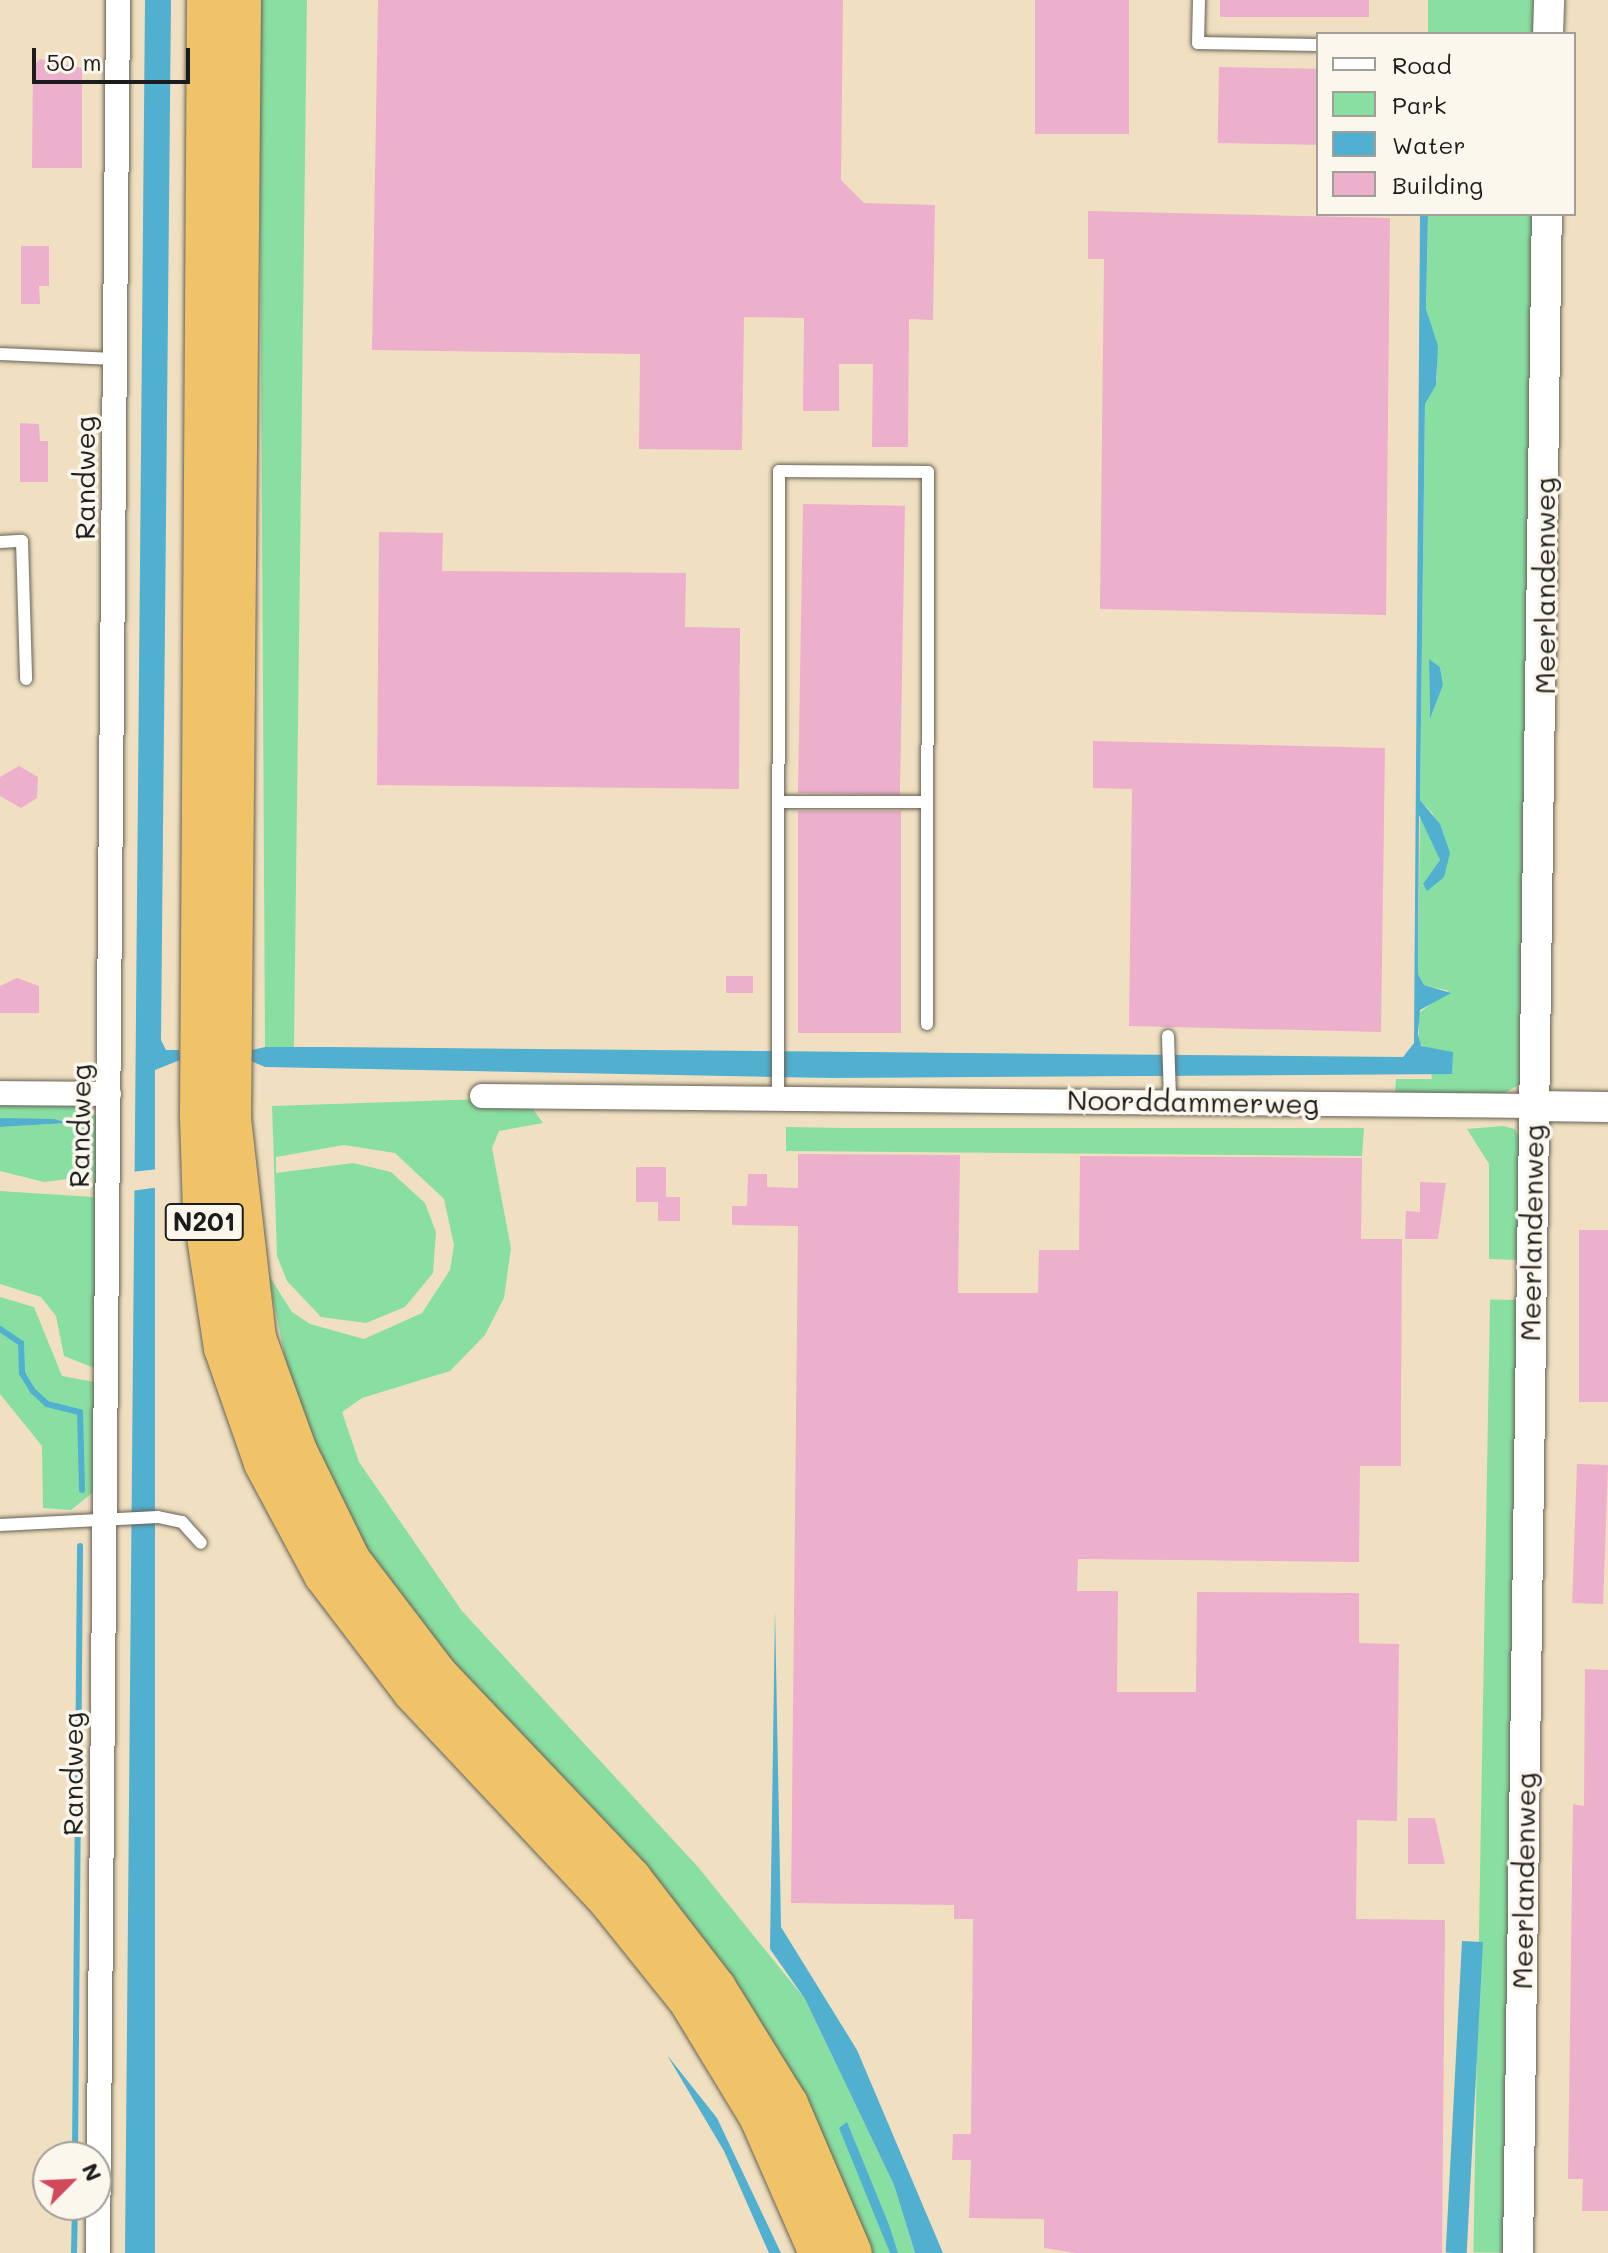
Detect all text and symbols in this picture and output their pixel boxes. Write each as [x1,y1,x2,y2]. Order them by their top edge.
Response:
scale bar [36,32,194,82]
legend [1316,32,1576,216]
text: 50 m [46,46,102,77]
text: Road [1392,49,1452,80]
text: Park [1392,89,1446,120]
text: Water [1392,129,1466,160]
text: Building [1392,169,1483,200]
street label: Randweg [67,416,101,540]
street label: Meerlandenweg [1527,478,1561,694]
street label: Randweg [61,1064,97,1188]
street label: Noorddammerweg [1067,1082,1319,1120]
street label: Meerlandenweg [1512,1124,1550,1342]
road number: N201 [164,1200,244,1244]
street label: Randweg [55,1712,89,1836]
street label: Meerlandenweg [1504,1772,1542,1990]
north arrow [32,2141,112,2221]
text: N [76,2158,109,2185]

